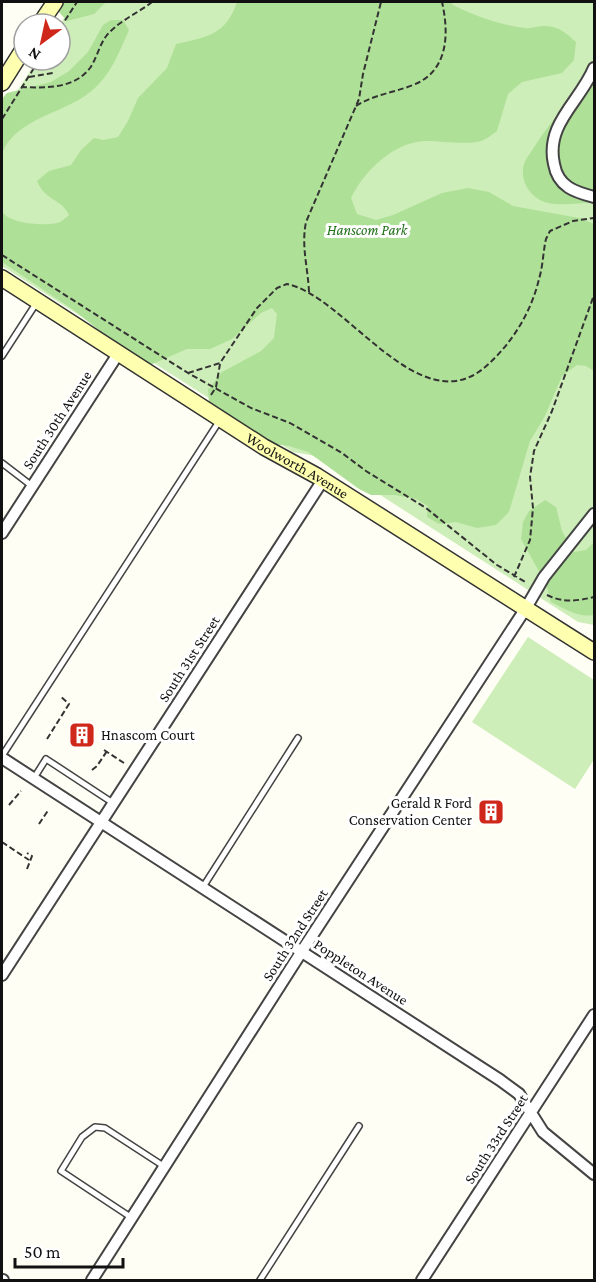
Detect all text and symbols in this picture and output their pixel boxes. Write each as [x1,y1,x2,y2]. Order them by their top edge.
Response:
north arrow [12,12,72,72]
text: N [25,44,43,64]
park label: Hanscom Park [327,222,409,238]
street label: South 30th Avenue [19,368,95,472]
street label: Woolworth Avenue [243,430,352,502]
street label: South 31st Street [155,612,223,705]
building icon: Hnascom Court [67,720,97,750]
place label: Hnascom Court [101,727,196,743]
place label: Gerald R Ford Conservation Center [349,795,473,828]
building icon: Gerald R Ford Conservation Center [476,797,506,827]
street label: South 32nd Street [259,885,331,984]
street label: Poppleton Avenue [311,936,411,1009]
street label: South 33rd Street [461,1090,531,1187]
scale bar [15,1231,123,1269]
text: 50 m [24,1242,61,1262]

